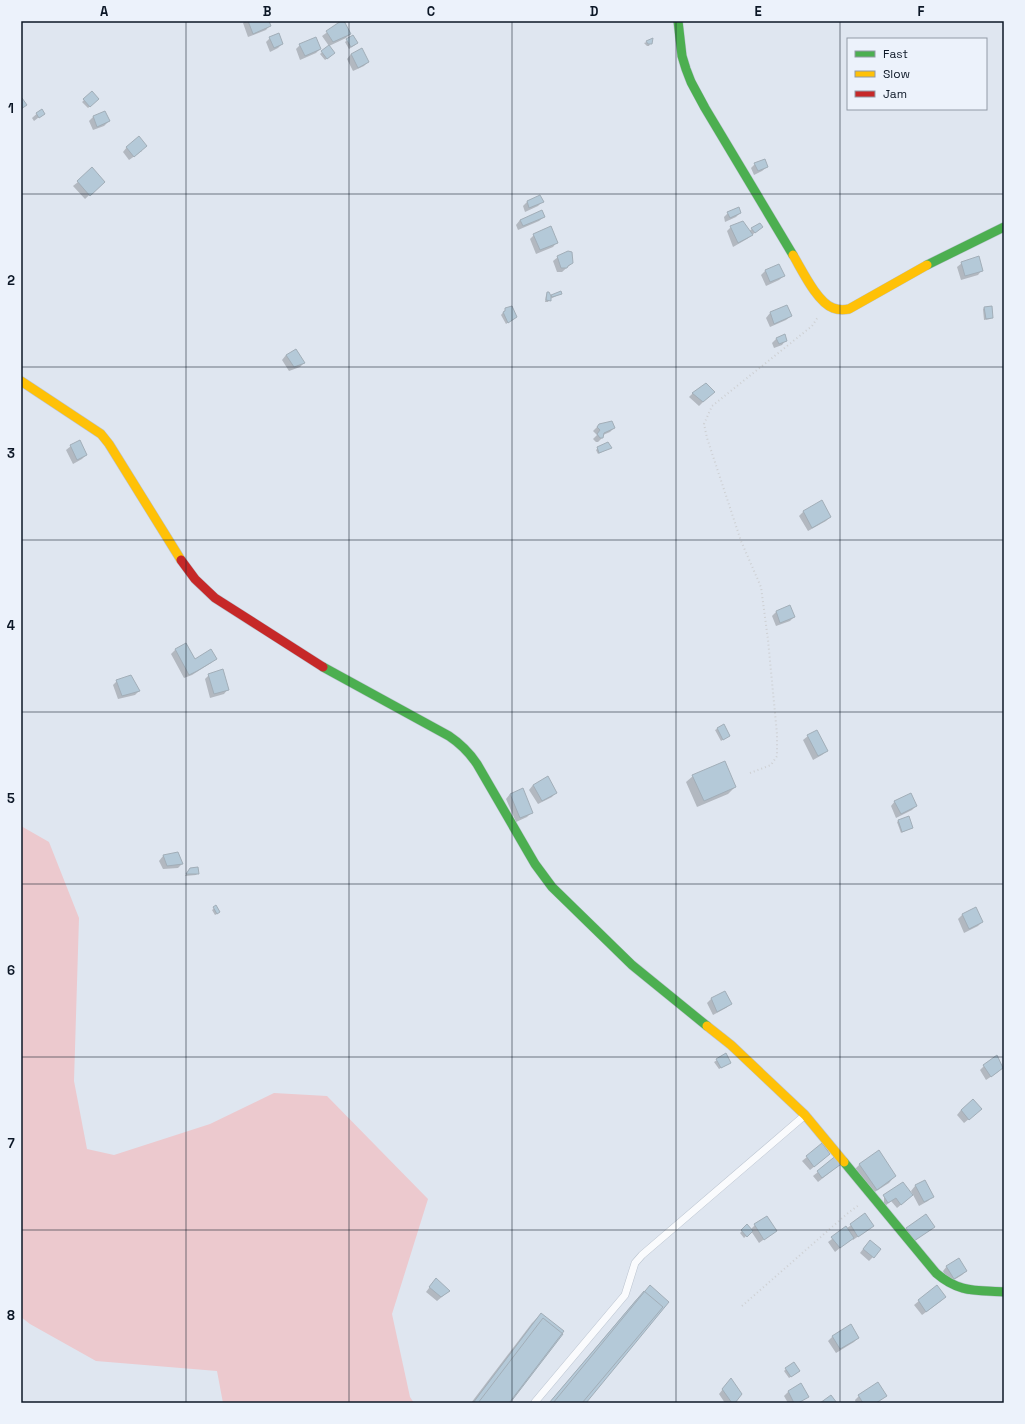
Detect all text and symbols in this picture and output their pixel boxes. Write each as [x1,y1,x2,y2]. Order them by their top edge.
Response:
text: A [100,3,109,20]
text: B [263,3,272,20]
text: C [427,3,435,20]
text: D [590,3,599,20]
text: E [754,3,762,20]
text: F [918,3,925,20]
legend [847,38,987,110]
text: Fast [883,46,908,62]
text: Slow [883,66,910,82]
text: Jam [883,86,907,102]
text: 1 [8,100,14,117]
text: 2 [7,272,15,289]
text: 3 [7,445,15,462]
text: 4 [7,617,15,634]
text: 5 [7,790,15,807]
text: 6 [7,962,15,979]
text: 7 [7,1135,15,1152]
text: 8 [7,1307,15,1324]

